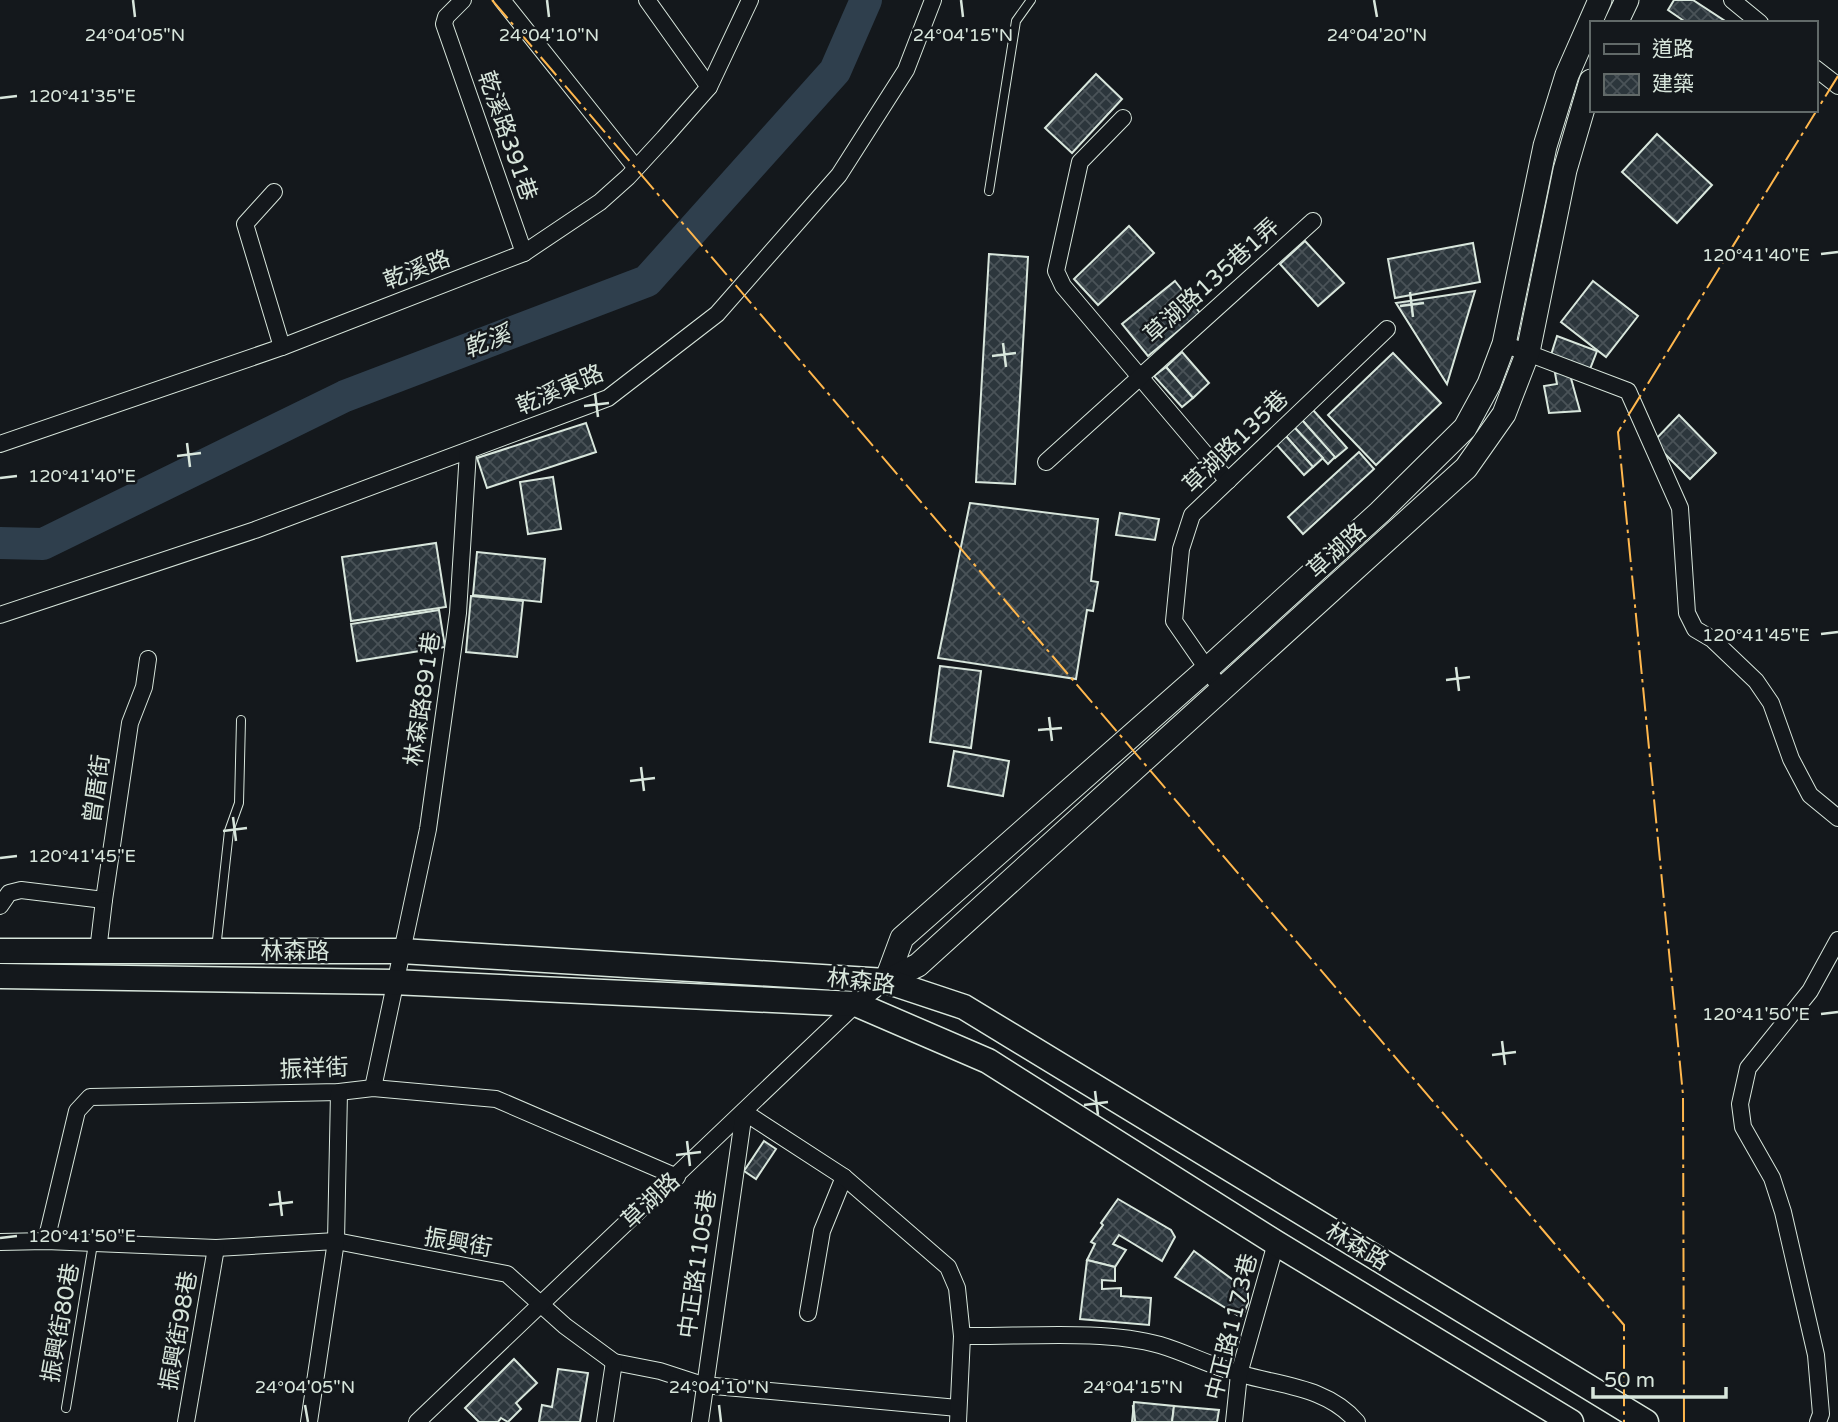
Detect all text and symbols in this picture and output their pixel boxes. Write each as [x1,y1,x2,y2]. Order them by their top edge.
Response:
legend [1590,21,1817,112]
text: 24°04'05"N [85,24,185,46]
text: 24°04'10"N [499,24,599,46]
text: 24°04'15"N [913,24,1013,46]
text: 24°04'20"N [1327,24,1427,46]
text: 道路 [1652,37,1694,62]
street label: 乾溪路391巷 [472,67,542,205]
text: 建築 [1652,72,1694,97]
text: 120°41'35"E [28,85,136,107]
street label: 草湖路135巷1弄 [1138,213,1286,349]
text: 120°41'40"E [1702,244,1810,266]
street label: 乾溪路 [380,245,454,295]
water label: 乾溪 [459,319,517,364]
street label: 乾溪東路 [512,359,608,421]
street label: 草湖路135巷 [1178,385,1294,499]
text: 120°41'40"E [28,465,136,487]
street label: 草湖路 [1302,518,1372,584]
text: 120°41'45"E [1702,624,1810,646]
street label: 林森路891巷 [400,630,446,768]
street label: 曾厝街 [78,753,116,825]
text: 120°41'45"E [28,845,136,867]
street label: 林森路 [261,938,330,966]
street label: 林森路 [825,964,897,1000]
text: 120°41'50"E [1702,1003,1810,1025]
street label: 振祥街 [279,1054,349,1084]
street label: 草湖路 [616,1167,686,1235]
street label: 中正路1105巷 [674,1188,722,1340]
street label: 林森路 [1320,1217,1394,1277]
street label: 振興街 [422,1223,494,1263]
text: 120°41'50"E [28,1225,136,1247]
street label: 中正路1173巷 [1200,1251,1264,1403]
street label: 振興街80巷 [37,1261,85,1385]
street label: 振興街98巷 [155,1269,203,1393]
scale bar [1593,1356,1726,1400]
text: 50 m [1604,1368,1655,1393]
text: 24°04'05"N [255,1376,355,1398]
text: 24°04'10"N [669,1376,769,1398]
text: 24°04'15"N [1083,1376,1183,1398]

